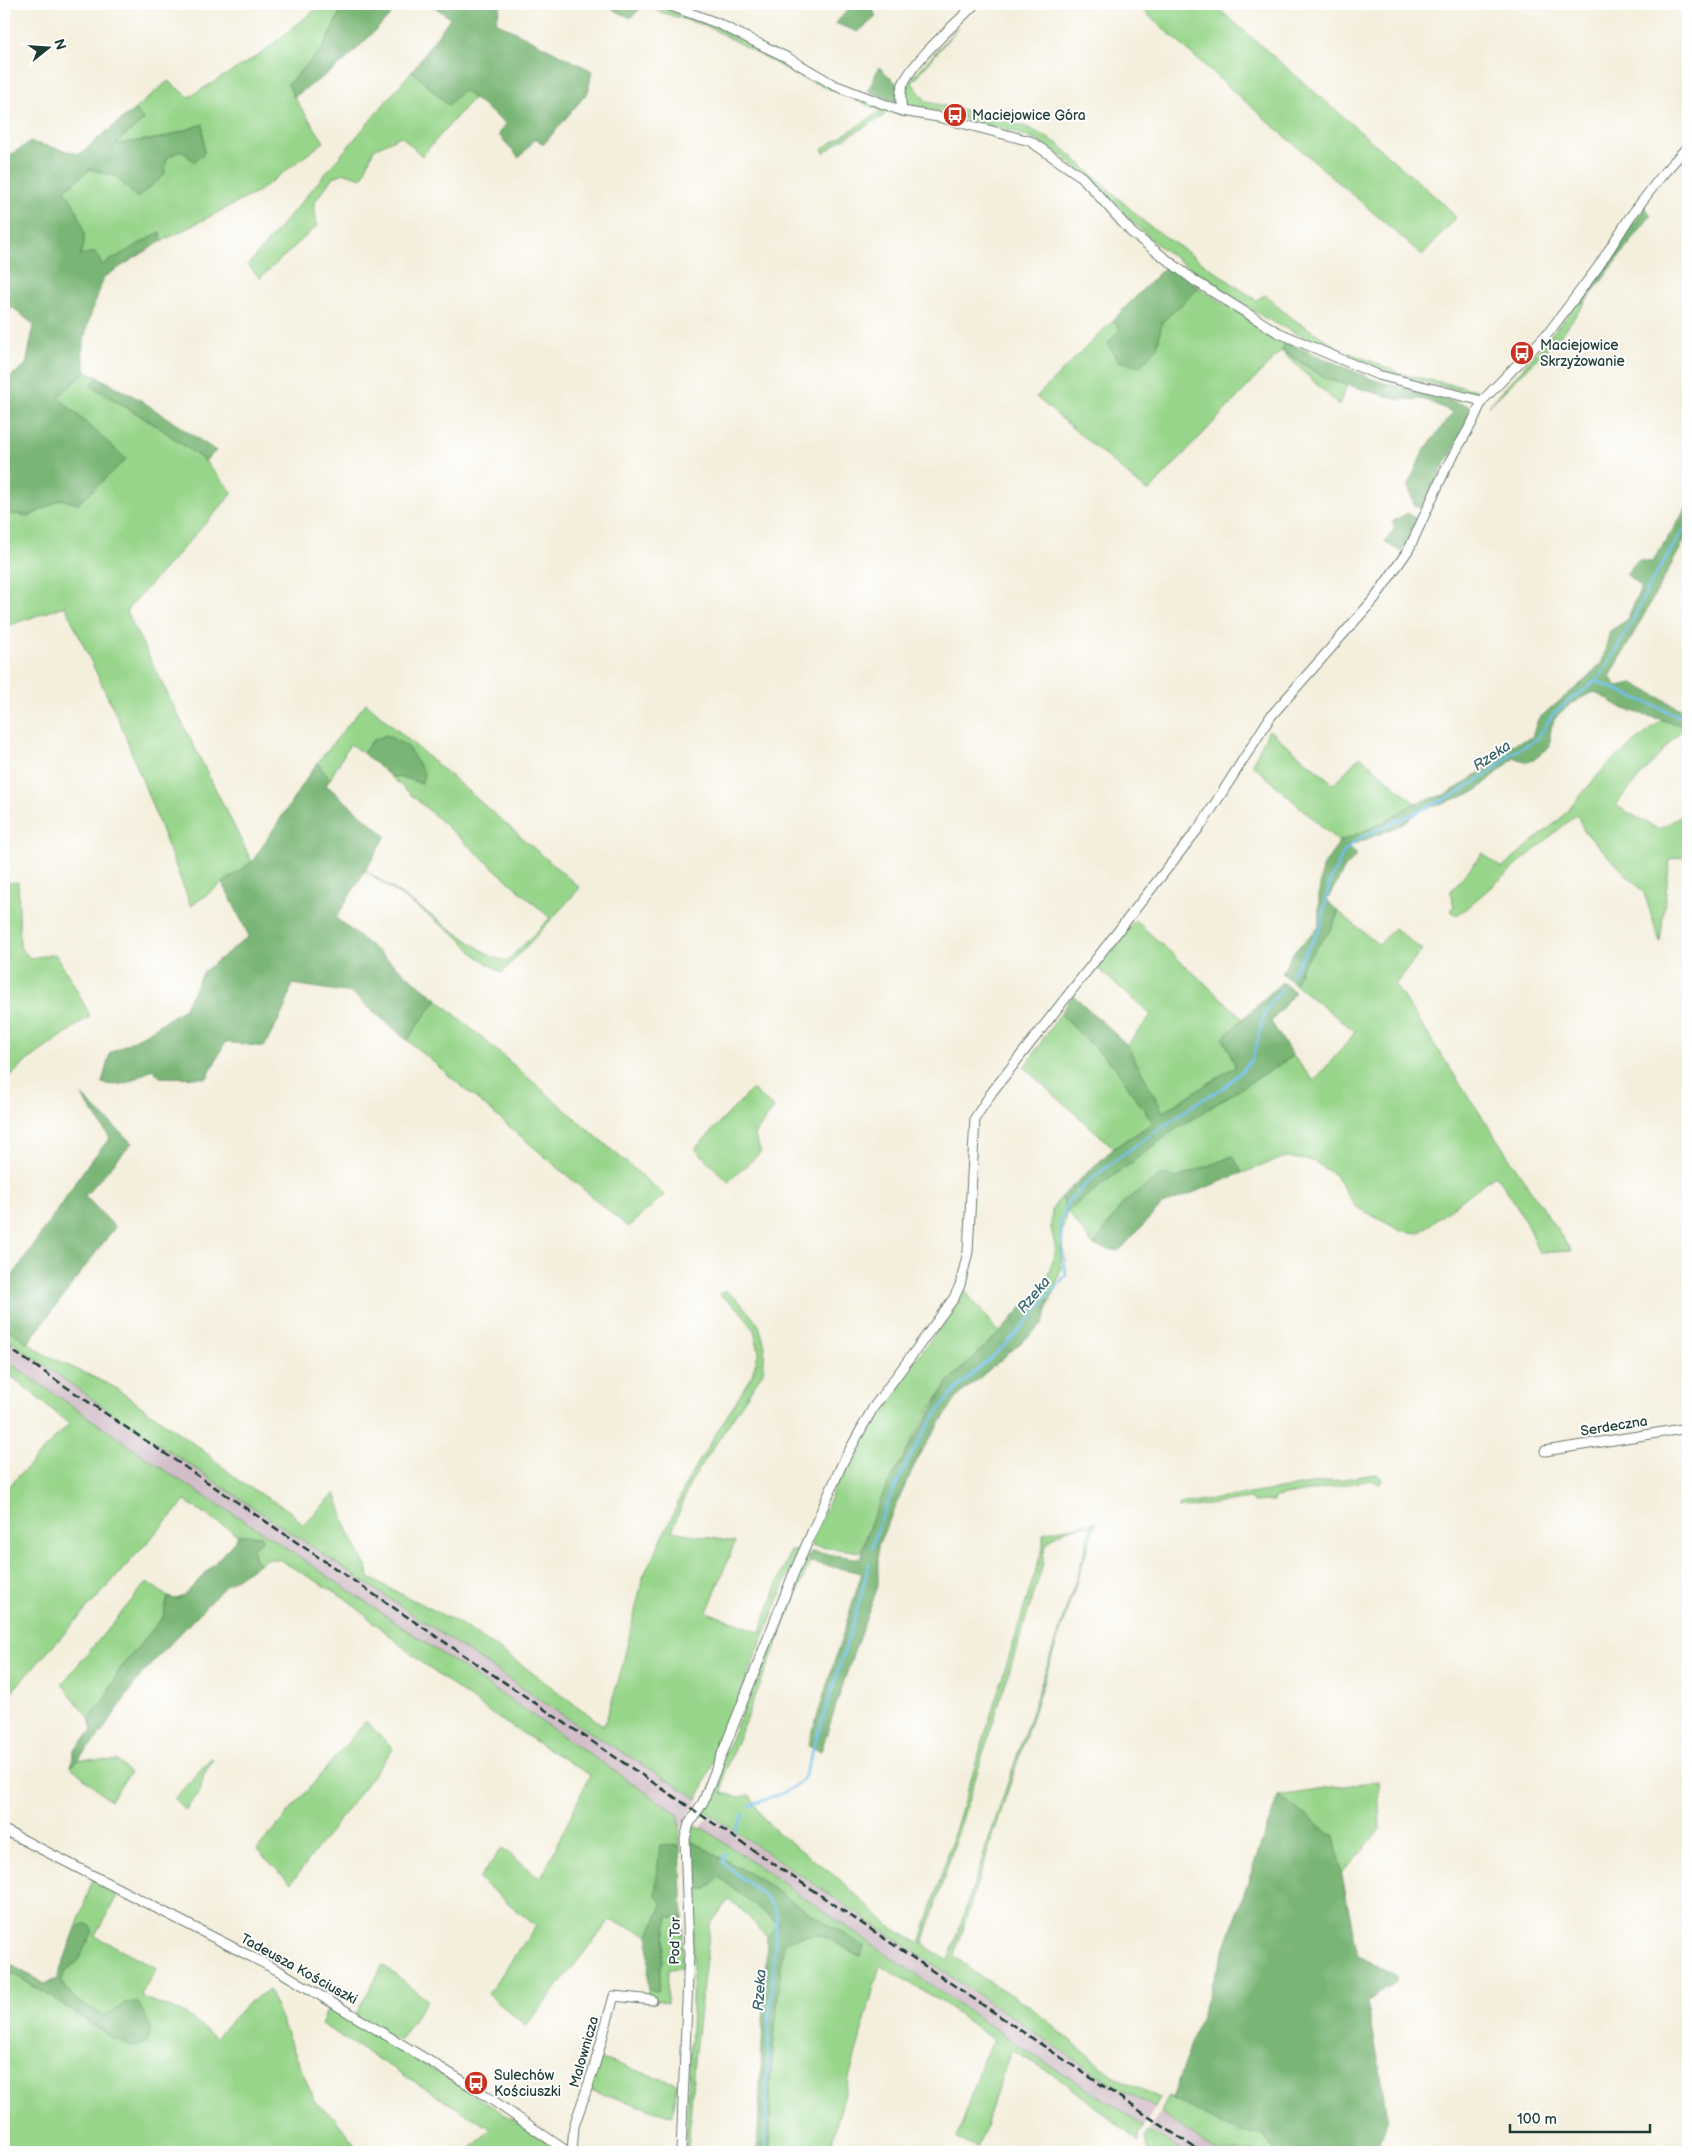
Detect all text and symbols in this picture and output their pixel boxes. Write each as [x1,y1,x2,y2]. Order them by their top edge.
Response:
north arrow [22,22,72,72]
text: N [50,37,70,52]
bus stop icon: Maciejowice Góra [942,102,968,128]
place label: Maciejowice Góra [972,107,1086,124]
place label: Maciejowice Skrzyżowanie [1540,337,1625,370]
bus stop icon: Maciejowice Skrzyżowanie [1509,340,1535,366]
water label: Rzeka [1469,736,1515,776]
water label: Rzeka [1013,1273,1055,1317]
street label: Serdeczna [1579,1412,1649,1440]
street label: Pod Tor [666,1916,684,1965]
street label: Tadeusza Kościuszki [238,1930,360,2008]
water label: Rzeka [749,1968,771,2012]
street label: Malownicza [566,2014,602,2090]
place label: Sulechów Kościuszki [494,2067,561,2100]
bus stop icon: Sulechów Kościuszki [463,2070,489,2096]
scale bar [1510,2101,1650,2133]
text: 100 m [1517,2110,1557,2129]

